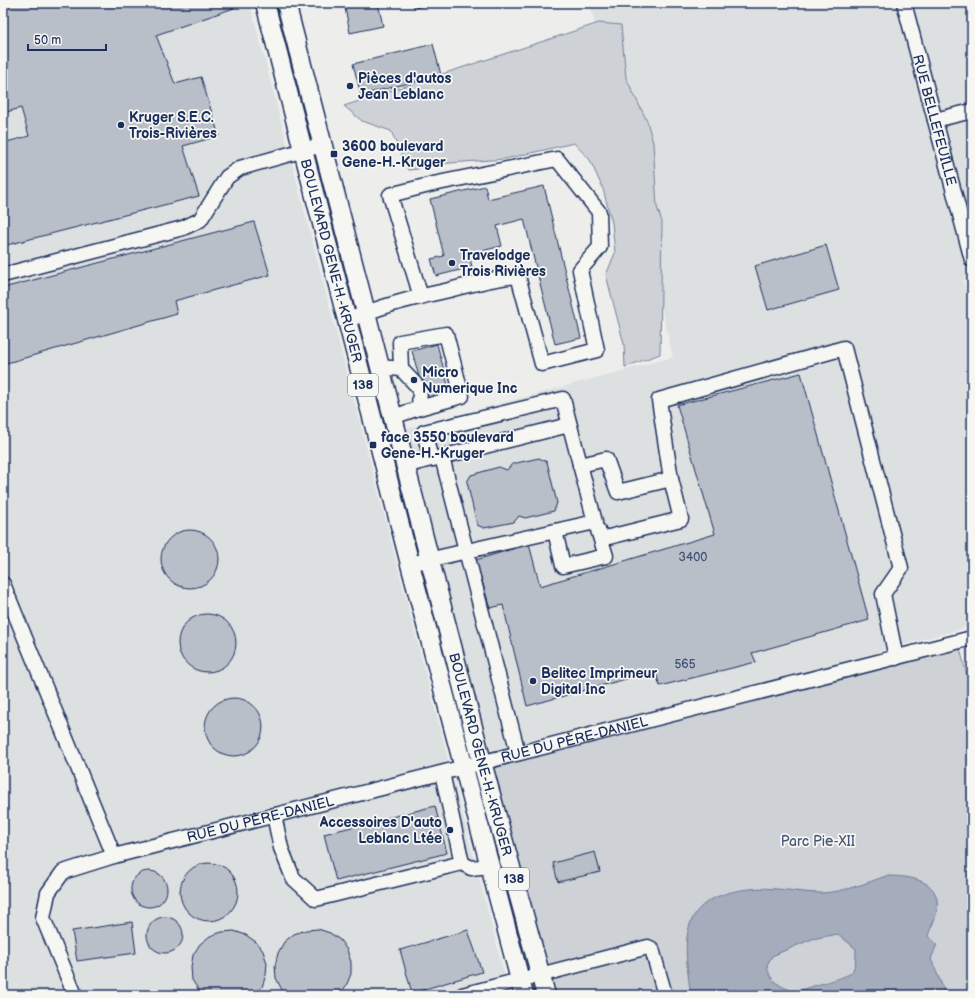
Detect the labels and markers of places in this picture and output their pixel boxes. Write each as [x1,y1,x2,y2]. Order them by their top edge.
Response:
place label: Pièces d'autos Jean Leblanc [358,70,451,103]
marker: Pièces d'autos Jean Leblanc [345,81,355,91]
place label: Kruger S.E.C. Trois-Rivières [129,109,217,142]
marker: Kruger S.E.C. Trois-Rivières [116,120,126,130]
place label: 3600 boulevard Gene-H.-Kruger [342,138,446,171]
marker: 3600 boulevard Gene-H.-Kruger [329,149,339,159]
place label: Travelodge Trois Rivières [460,247,546,280]
marker: Travelodge Trois Rivières [447,258,457,268]
place label: Micro Numerique Inc [422,364,518,397]
marker: Micro Numerique Inc [409,375,419,385]
place label: face 3550 boulevard Gene-H.-Kruger [381,429,514,462]
marker: face 3550 boulevard Gene-H.-Kruger [368,440,378,450]
place label: Belitec Imprimeur Digital Inc [541,665,657,698]
marker: Belitec Imprimeur Digital Inc [528,676,538,686]
place label: Accessoires D'auto Leblanc Ltée [319,814,442,847]
marker: Accessoires D'auto Leblanc Ltée [445,825,455,835]

